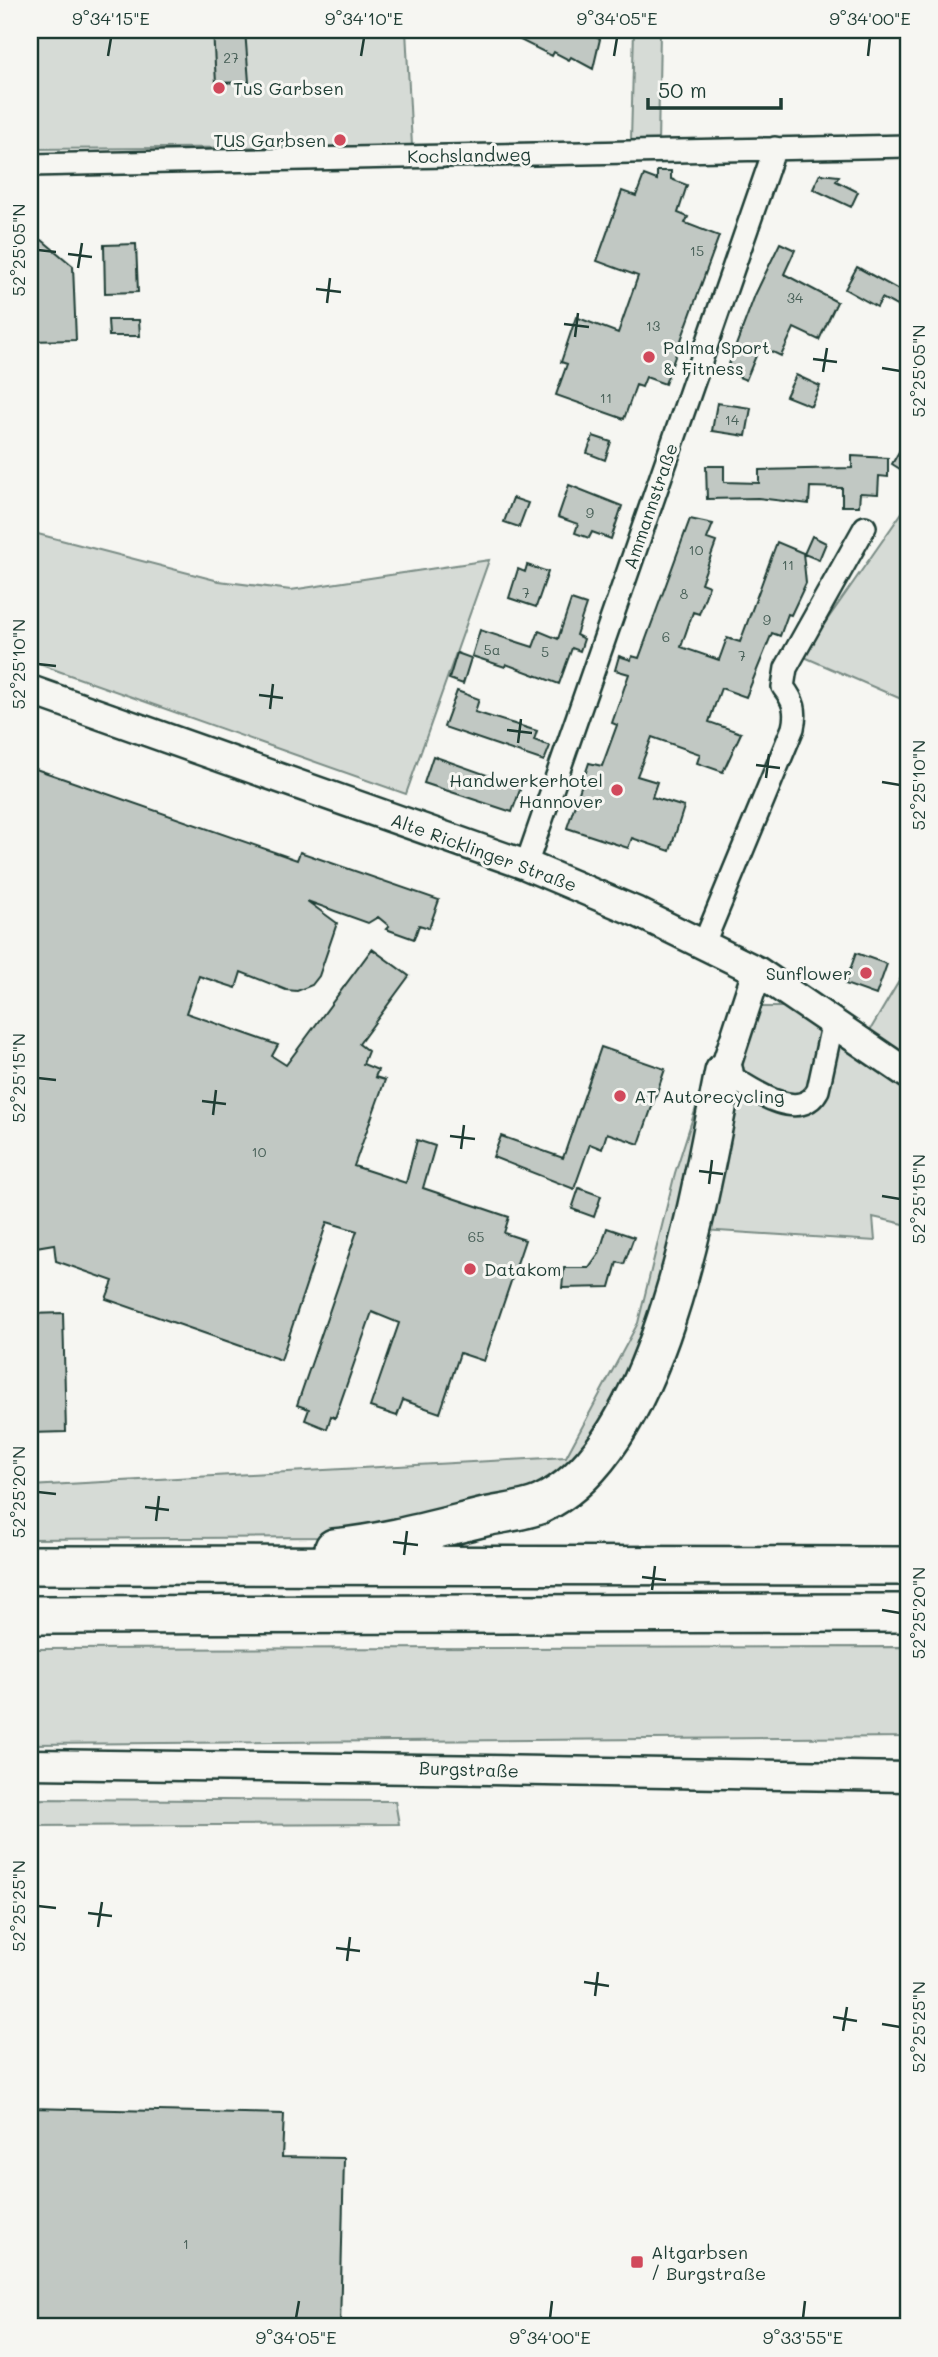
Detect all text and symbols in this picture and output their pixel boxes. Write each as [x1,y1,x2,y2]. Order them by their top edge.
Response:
text: 9°34'15"E [72,6,150,30]
text: 9°34'10"E [325,6,403,30]
text: 9°34'05"E [577,6,657,30]
text: 9°34'00"E [829,6,911,30]
house number: 27 [223,48,239,67]
scale bar [648,66,780,110]
place label: TuS Garbsen [233,76,344,100]
text: 50 m [658,76,707,103]
marker: TuS Garbsen [211,80,227,96]
place label: TUS Garbsen [213,128,326,152]
marker: TUS Garbsen [332,132,348,148]
street label: Kochslandweg [407,142,531,168]
text: 52°25'05"N [6,203,30,297]
house number: 15 [690,241,704,260]
house number: 34 [787,288,804,307]
house number: 13 [646,316,660,335]
text: 52°25'05"N [906,324,930,418]
place label: Palma Sport & Fitness [663,335,770,380]
marker: Palma Sport & Fitness [641,349,657,365]
house number: 11 [600,388,612,407]
house number: 14 [725,410,740,429]
street label: Ammannstraße [617,440,683,572]
house number: 9 [586,503,594,522]
house number: 10 [689,540,704,559]
house number: 11 [782,555,794,574]
house number: 7 [522,583,530,602]
house number: 8 [680,584,688,603]
house number: 9 [763,610,771,629]
text: 52°25'10"N [6,619,30,709]
house number: 6 [662,627,670,646]
house number: 5a [484,640,500,659]
house number: 5 [541,642,549,661]
house number: 7 [738,646,746,665]
text: 52°25'10"N [906,740,930,830]
place label: Handwerkerhotel Hannover [449,768,603,813]
marker: Handwerkerhotel Hannover [609,782,625,798]
street label: Alte Ricklinger Straße [388,807,580,897]
place label: Sunflower [766,961,852,985]
marker: Sunflower [858,965,874,981]
text: 52°25'15"N [6,1033,30,1123]
place label: AT Autorecycling [634,1084,784,1108]
marker: AT Autorecycling [612,1088,628,1104]
house number: 10 [252,1142,267,1161]
text: 52°25'15"N [906,1154,930,1244]
house number: 65 [468,1227,484,1246]
place label: Datakom [484,1257,561,1281]
marker: Datakom [462,1261,478,1277]
text: 52°25'20"N [6,1446,30,1538]
text: 52°25'20"N [906,1567,930,1659]
street label: Burgstraße [419,1755,519,1783]
text: 52°25'25"N [6,1860,30,1952]
text: 52°25'25"N [906,1981,930,2073]
house number: 1 [183,2234,189,2253]
place label: Altgarbsen / Burgstraße [651,2240,766,2285]
marker: Altgarbsen / Burgstraße [629,2254,645,2270]
text: 9°34'05"E [256,2325,336,2349]
text: 9°34'00"E [509,2325,591,2349]
text: 9°33'55"E [763,2325,843,2349]

